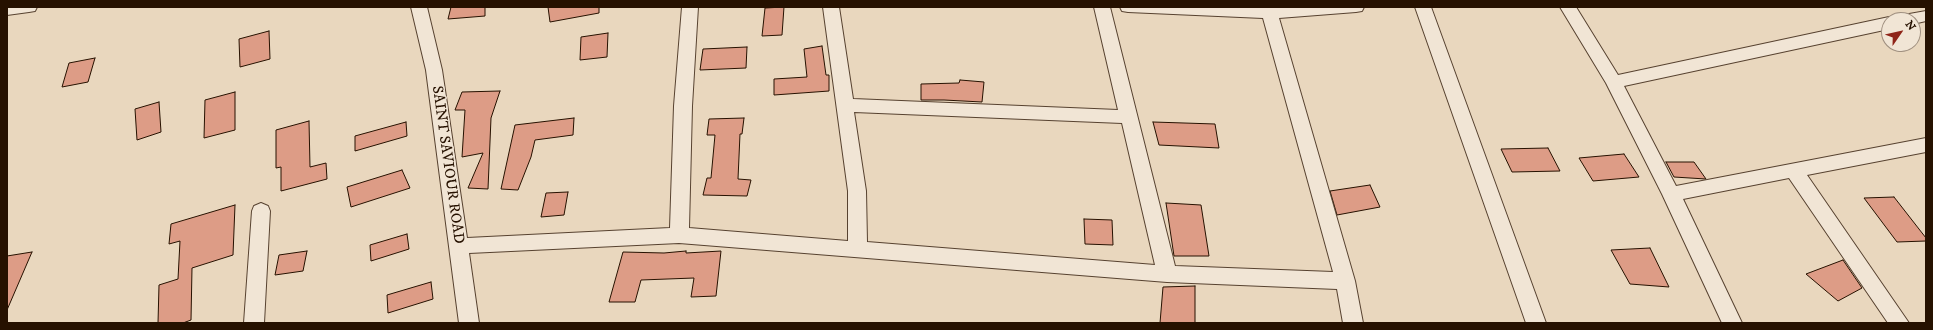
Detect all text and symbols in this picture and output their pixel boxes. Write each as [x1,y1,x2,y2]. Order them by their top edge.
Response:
north arrow [1881,12,1921,52]
text: N [1902,18,1918,34]
street label: SAINT SAVIOUR ROAD [427,85,467,245]

